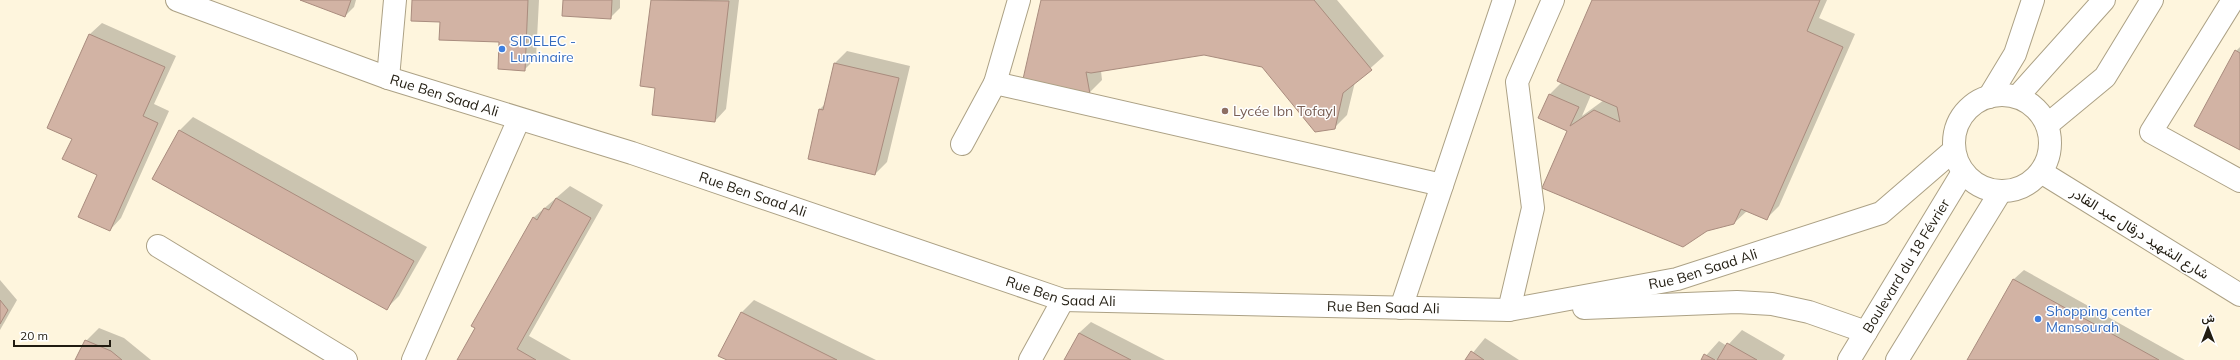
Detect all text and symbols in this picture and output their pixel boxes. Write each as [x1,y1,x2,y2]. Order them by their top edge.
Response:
place label: SIDELEC - Luminaire [510,32,576,66]
marker: SIDELEC - Luminaire [497,44,507,54]
street label: Rue Ben Saad Ali [388,70,501,121]
place label: Lycée Ibn Tofayl [1233,102,1336,120]
marker: Lycée Ibn Tofayl [1220,106,1230,116]
street label: Rue Ben Saad Ali [697,168,809,221]
street label: شارع الشهيد درقال عبد القادر [2066,182,2213,285]
street label: Boulevard du 18 Février [1859,195,1954,336]
street label: Rue Ben Saad Ali [1647,245,1759,293]
street label: Rue Ben Saad Ali [1003,272,1116,310]
street label: Rue Ben Saad Ali [1327,297,1440,317]
place label: Shopping center Mansourah [2046,302,2152,336]
north arrow [2188,308,2228,348]
text: ش [2201,311,2215,325]
marker: Shopping center Mansourah [2033,314,2043,324]
scale bar [14,322,110,348]
text: 20 m [20,328,48,343]

